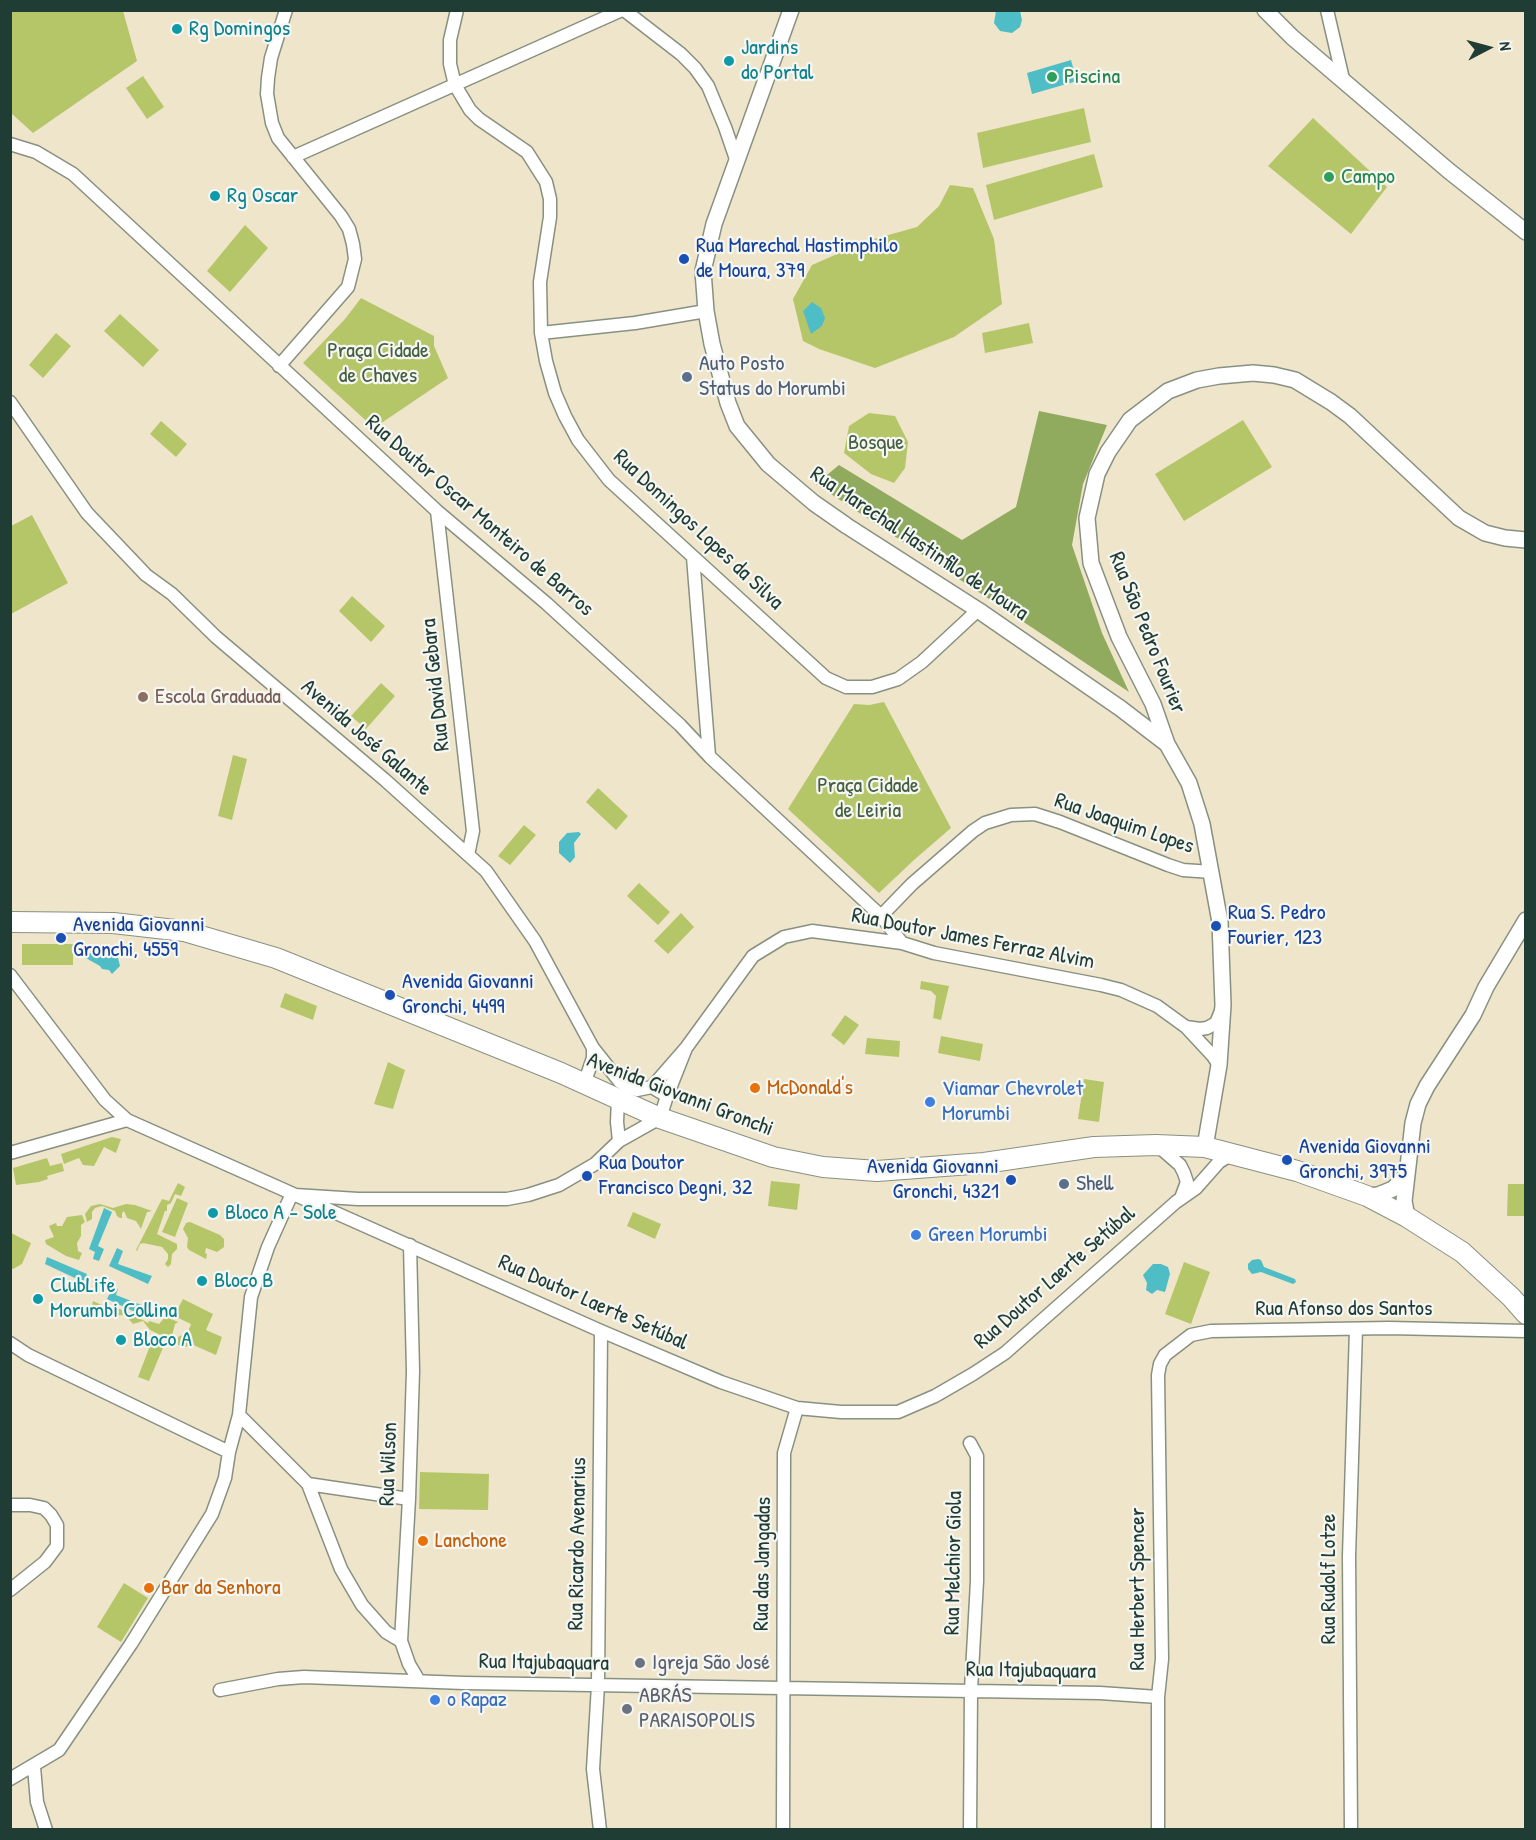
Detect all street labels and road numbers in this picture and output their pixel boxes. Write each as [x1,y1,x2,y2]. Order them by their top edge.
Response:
street label: Rua Doutor Oscar Monteiro de Barros [359,410,599,622]
street label: Rua Domingos Lopes da Silva [607,444,789,616]
street label: Rua Marechal Hastinfilo de Moura [805,461,1033,627]
street label: Rua São Pedro Fourier [1103,548,1191,718]
street label: Rua David Gebara [416,617,456,753]
street label: Avenida José Galante [295,674,437,802]
street label: Rua Joaquim Lopes [1051,788,1197,860]
street label: Rua Doutor James Ferraz Alvim [849,902,1097,976]
street label: Avenida Giovanni Gronchi [583,1047,777,1143]
street label: Rua Doutor Laerte Setúbal [969,1201,1141,1355]
street label: Rua Doutor Laerte Setúbal [494,1249,692,1357]
street label: Rua Afonso dos Santos [1256,1296,1432,1322]
street label: Rua Wilson [374,1422,404,1506]
street label: Rua Ricardo Avenarius [563,1457,593,1631]
street label: Rua Melchior Giola [940,1491,968,1635]
street label: Rua das Jangadas [749,1497,777,1631]
street label: Rua Herbert Spencer [1125,1508,1151,1670]
street label: Rua Rudolf Lotze [1316,1514,1342,1644]
street label: Rua Itajubaquara [479,1649,609,1677]
street label: Rua Itajubaquara [966,1657,1096,1685]

